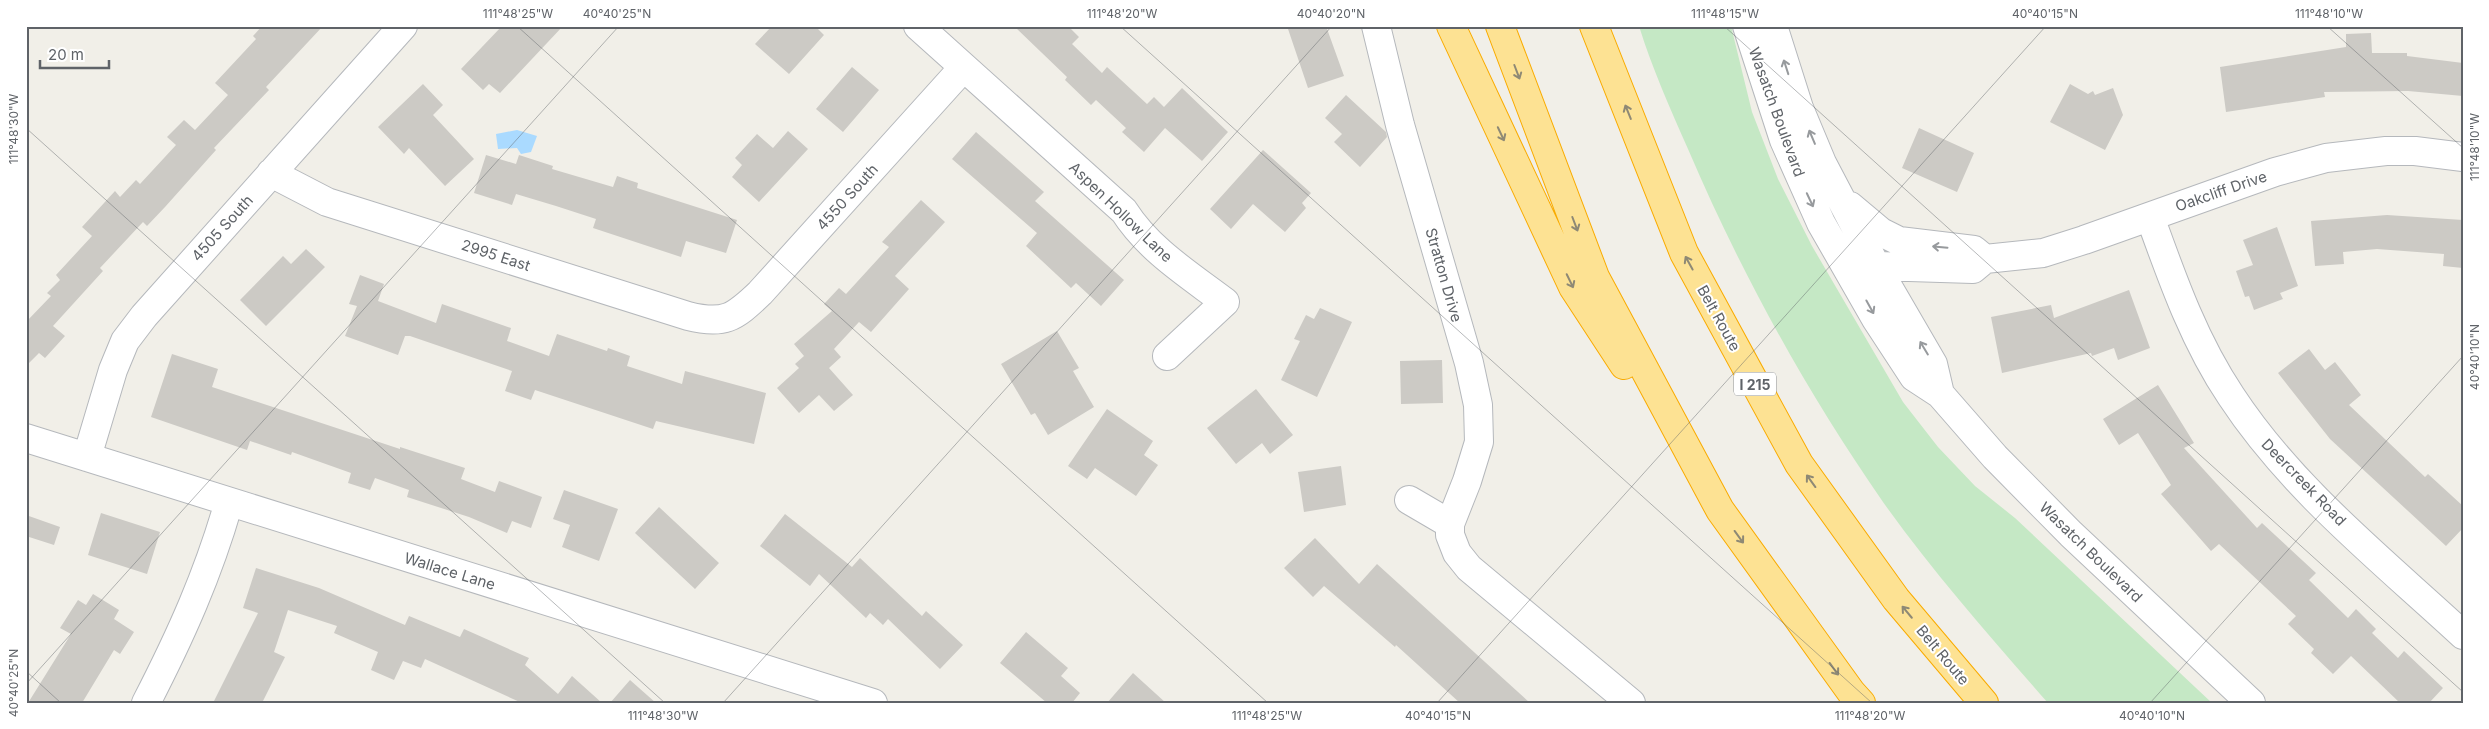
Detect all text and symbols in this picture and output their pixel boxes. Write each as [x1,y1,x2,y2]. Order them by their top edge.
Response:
text: 111°48'25"W [483,6,553,21]
text: 40°40'25"N [583,6,651,21]
text: 111°48'20"W [1087,6,1157,21]
text: 40°40'20"N [1297,6,1365,21]
text: 111°48'15"W [1691,6,1759,21]
text: 40°40'15"N [2012,6,2078,21]
text: 111°48'10"W [2295,6,2363,21]
scale bar [40,38,109,70]
text: 20 m [48,45,84,64]
street label: Wasatch Boulevard [1745,45,1809,179]
one-way arrow [1781,60,1790,76]
one-way arrow [1513,64,1522,79]
text: 111°48'30"W [6,93,21,164]
one-way arrow [1623,105,1633,120]
text: 111°48'10"W [2467,113,2482,181]
one-way arrow [1497,126,1507,141]
one-way arrow [1806,130,1816,145]
street label: Aspen Hollow Lane [1065,158,1177,266]
street label: 4550 South [812,160,882,234]
street label: Oakcliff Drive [2173,166,2269,216]
street label: 4505 South [187,191,257,265]
one-way arrow [1806,192,1816,207]
one-way arrow [1571,215,1580,231]
street label: Stratton Drive [1421,226,1467,324]
street label: 2995 East [459,235,533,275]
one-way arrow [1932,242,1948,252]
one-way arrow [1684,255,1694,270]
one-way arrow [1566,273,1575,288]
street label: Belt Route [1693,282,1745,354]
one-way arrow [1865,299,1875,314]
text: 40°40'10"N [2467,324,2482,390]
one-way arrow [1918,342,1928,356]
road number: I 215 [1734,372,1776,396]
street label: Deercreek Road [2258,434,2350,530]
one-way arrow [1806,474,1816,488]
street label: Wasatch Boulevard [2035,498,2147,606]
one-way arrow [1734,530,1745,543]
street label: Wallace Lane [402,548,498,594]
one-way arrow [1902,606,1913,619]
street label: Belt Route [1912,621,1974,689]
text: 40°40'25"N [6,649,21,717]
one-way arrow [1829,662,1840,675]
text: 111°48'30"W [628,708,699,723]
text: 111°48'25"W [1232,708,1302,723]
text: 40°40'15"N [1405,708,1471,723]
text: 111°48'20"W [1835,708,1905,723]
text: 40°40'10"N [2119,708,2185,723]

